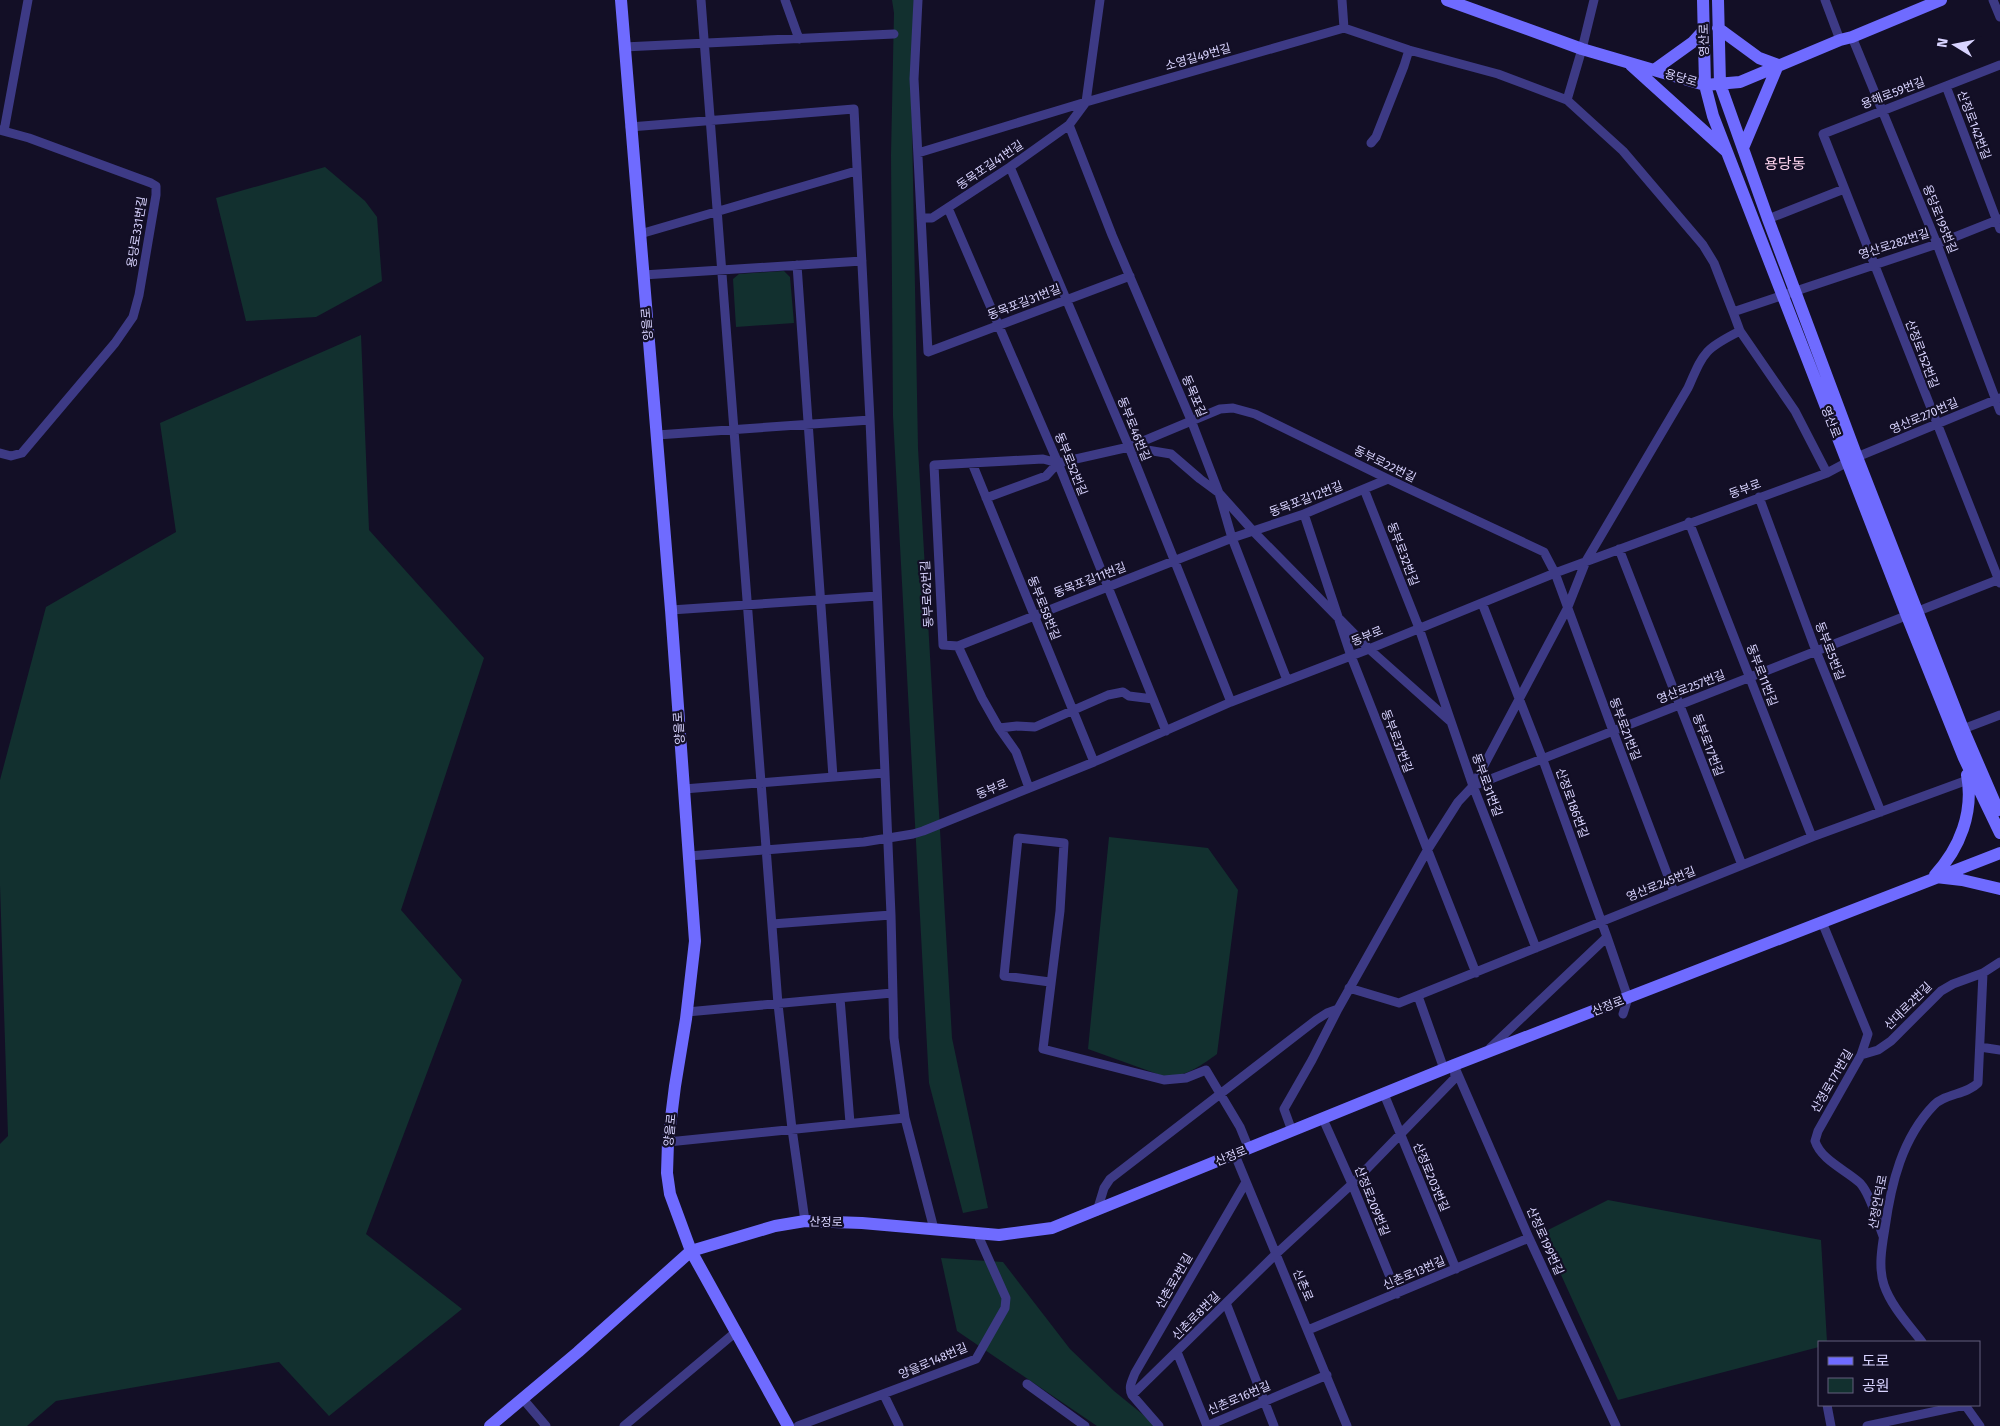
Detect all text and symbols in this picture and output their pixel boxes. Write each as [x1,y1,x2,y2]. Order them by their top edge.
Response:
north arrow [1930,20,1980,70]
street label: 영산로 [1697,23,1711,57]
text: N [1934,37,1952,49]
street label: 소영길49번길 [1164,41,1232,73]
street label: 용당로 [1663,67,1699,89]
street label: 용해로59번길 [1859,74,1927,112]
street label: 산정로142번길 [1954,89,1994,161]
street label: 동목포길41번길 [954,138,1026,192]
district label: 용당동 [1764,155,1806,173]
street label: 용당로195번길 [1920,183,1960,255]
street label: 용당로331번길 [124,195,150,269]
street label: 영산로282번길 [1857,226,1931,262]
street label: 동목포길31번길 [985,282,1063,322]
street label: 양을로 [639,307,655,341]
street label: 산정로152번길 [1903,318,1941,390]
street label: 동목포길 [1179,373,1209,419]
street label: 동부로46번길 [1115,395,1153,463]
street label: 영산로270번길 [1888,395,1960,437]
street label: 영산로 [1819,404,1843,440]
street label: 동부로52번길 [1052,430,1090,498]
street label: 동부로22번길 [1352,443,1418,485]
street label: 동부로 [1727,477,1763,501]
street label: 동목포길12번길 [1267,479,1345,519]
street label: 동부로32번길 [1384,520,1422,588]
street label: 동부로62번길 [918,560,936,628]
street label: 동목포길11번길 [1052,560,1128,600]
street label: 동부로58번길 [1025,574,1063,642]
street label: 동부로5번길 [1812,620,1848,682]
street label: 동부로 [1349,623,1385,649]
street label: 동부로11번길 [1744,642,1780,708]
street label: 영산로257번길 [1655,668,1727,706]
street label: 동부로21번길 [1607,696,1643,762]
street label: 동부로37번길 [1379,707,1415,775]
street label: 양을로 [671,711,687,745]
street label: 동부로17번길 [1690,712,1726,778]
street label: 동부로31번길 [1469,752,1505,818]
street label: 산정로186번길 [1553,766,1591,840]
street label: 동부로 [974,776,1010,802]
street label: 영산로245번길 [1624,864,1698,904]
street label: 산대로2번길 [1881,979,1935,1033]
street label: 산정로 [1590,994,1626,1018]
street label: 산정로171번길 [1808,1047,1856,1115]
street label: 양을로 [661,1113,679,1147]
street label: 산정로203번길 [1410,1140,1452,1214]
street label: 산정로 [1213,1143,1249,1169]
street label: 산정로209번길 [1352,1164,1392,1238]
street label: 산정언덕로 [1866,1174,1890,1230]
street label: 산정로199번길 [1524,1205,1566,1277]
street label: 산정로 [809,1215,843,1229]
street label: 신촌로2번길 [1153,1251,1195,1311]
street label: 신촌로13번길 [1381,1254,1447,1292]
street label: 신촌로 [1290,1267,1316,1303]
street label: 신촌로8번길 [1169,1289,1223,1343]
street label: 양을로148번길 [896,1340,970,1382]
legend [1818,1341,1980,1406]
text: 도로 [1862,1352,1890,1370]
text: 공원 [1862,1377,1890,1395]
street label: 신촌로16번길 [1206,1379,1272,1417]

